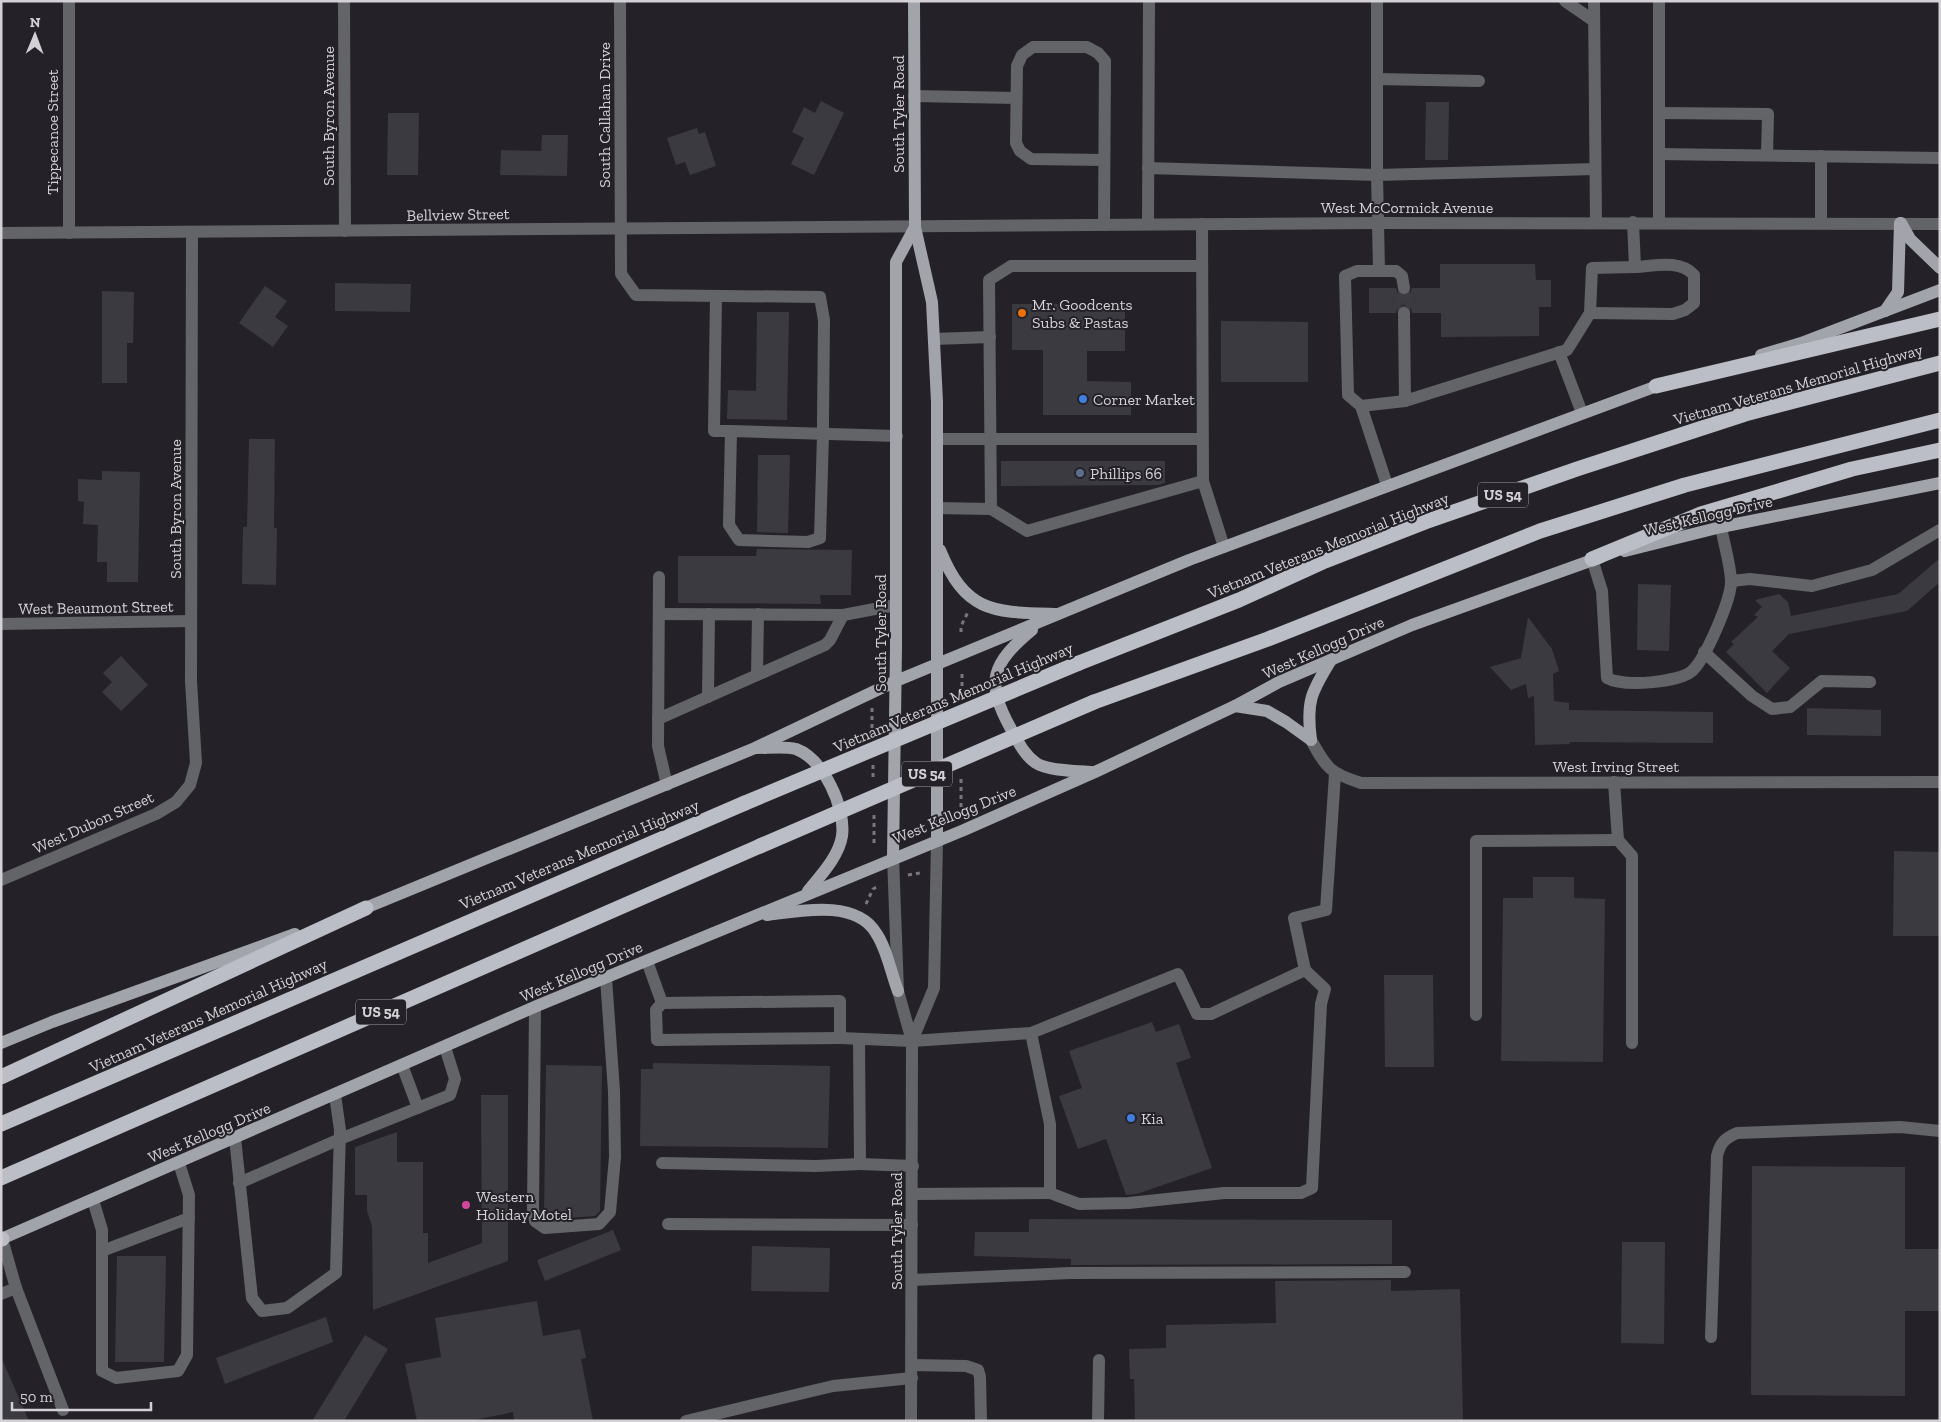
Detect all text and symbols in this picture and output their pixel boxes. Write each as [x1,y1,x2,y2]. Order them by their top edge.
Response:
north arrow [10,10,60,60]
text: N [30,14,41,31]
street label: South Callahan Drive [595,42,614,188]
street label: South Byron Avenue [319,46,338,186]
street label: South Tyler Road [889,55,908,173]
street label: Tippecanoe Street [43,69,62,195]
street label: West McCormick Avenue [1321,198,1493,217]
street label: Bellview Street [406,204,510,225]
place label: Mr. Goodcents Subs & Pastas [1032,295,1133,332]
marker: Mr. Goodcents Subs & Pastas [1016,307,1028,319]
street label: Vietnam Veterans Memorial Highway [1670,340,1926,429]
place label: Corner Market [1093,390,1195,409]
marker: Corner Market [1077,393,1089,405]
street label: South Byron Avenue [166,439,185,579]
place label: Phillips 66 [1090,464,1162,483]
marker: Phillips 66 [1074,467,1086,479]
road number: US 54 [1478,482,1528,508]
street label: Vietnam Veterans Memorial Highway [1204,488,1452,603]
street label: West Kellogg Drive [1642,491,1774,540]
street label: South Tyler Road [871,574,890,692]
street label: West Beaumont Street [18,597,174,618]
street label: West Kellogg Drive [1259,612,1387,683]
street label: Vietnam Veterans Memorial Highway [830,638,1077,757]
street label: West Irving Street [1553,757,1679,776]
road number: US 54 [902,762,952,786]
street label: West Kellogg Drive [890,781,1019,848]
street label: West Dubon Street [30,787,157,858]
street label: Vietnam Veterans Memorial Highway [456,795,703,914]
street label: West Kellogg Drive [517,937,645,1006]
street label: Vietnam Veterans Memorial Highway [85,954,331,1077]
road number: US 54 [356,1000,406,1024]
street label: West Kellogg Drive [145,1098,273,1167]
place label: Kia [1141,1109,1164,1128]
marker: Kia [1125,1112,1137,1124]
street label: South Tyler Road [887,1172,906,1290]
place label: Western Holiday Motel [476,1187,572,1224]
marker: Western Holiday Motel [460,1199,472,1211]
scale bar [12,1380,151,1412]
text: 50 m [20,1388,53,1406]

